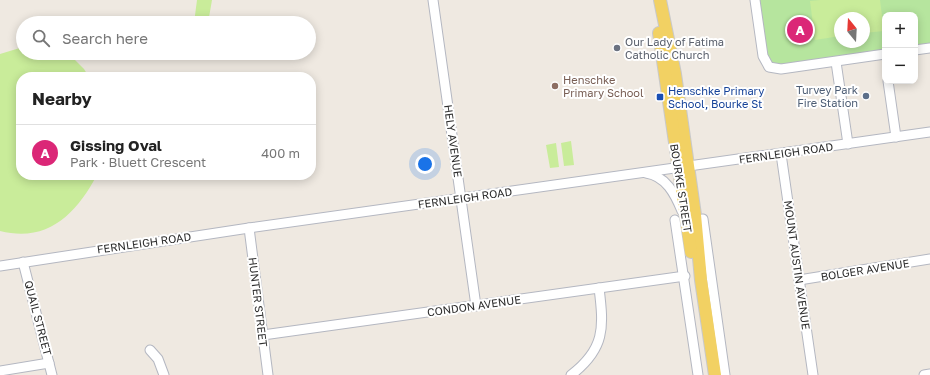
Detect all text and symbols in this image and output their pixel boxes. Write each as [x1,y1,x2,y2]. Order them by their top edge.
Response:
north arrow [834,12,870,48]
map controls [882,12,918,84]
button: + [882,12,918,48]
pin: A [787,15,813,45]
search box [16,16,316,60]
icon: search [30,27,52,49]
text: Search here [62,29,148,47]
place label: Our Lady of Fatima Catholic Church [625,35,724,61]
marker: Our Lady of Fatima Catholic Church [612,43,622,53]
button: − [882,48,918,84]
place label: Henschke Primary School [563,73,644,99]
marker: Henschke Primary School [550,81,560,91]
place label: Turvey Park Fire Station [796,83,858,109]
place label: Henschke Primary School, Bourke St [668,84,764,110]
text: Nearby [32,88,92,109]
marker: Turvey Park Fire Station [861,91,871,101]
marker: Henschke Primary School, Bourke St [655,92,665,102]
street label: HELY AVENUE [442,104,465,178]
text: Gissing Oval [70,136,162,154]
street label: FERNLEIGH ROAD [738,139,834,166]
street label: BOURKE STREET [668,143,695,233]
text: A [40,145,50,161]
text: 400 m [261,145,300,161]
text: Park · Bluett Crescent [70,154,206,170]
your location [415,154,435,174]
street label: FERNLEIGH ROAD [417,184,513,211]
street label: MOUNT AUSTIN AVENUE [782,199,813,331]
street label: FERNLEIGH ROAD [96,229,192,256]
street label: HUNTER STREET [247,256,270,348]
street label: BOLGER AVENUE [820,256,910,283]
street label: QUAIL STREET [22,279,55,357]
street label: CONDON AVENUE [426,292,522,319]

